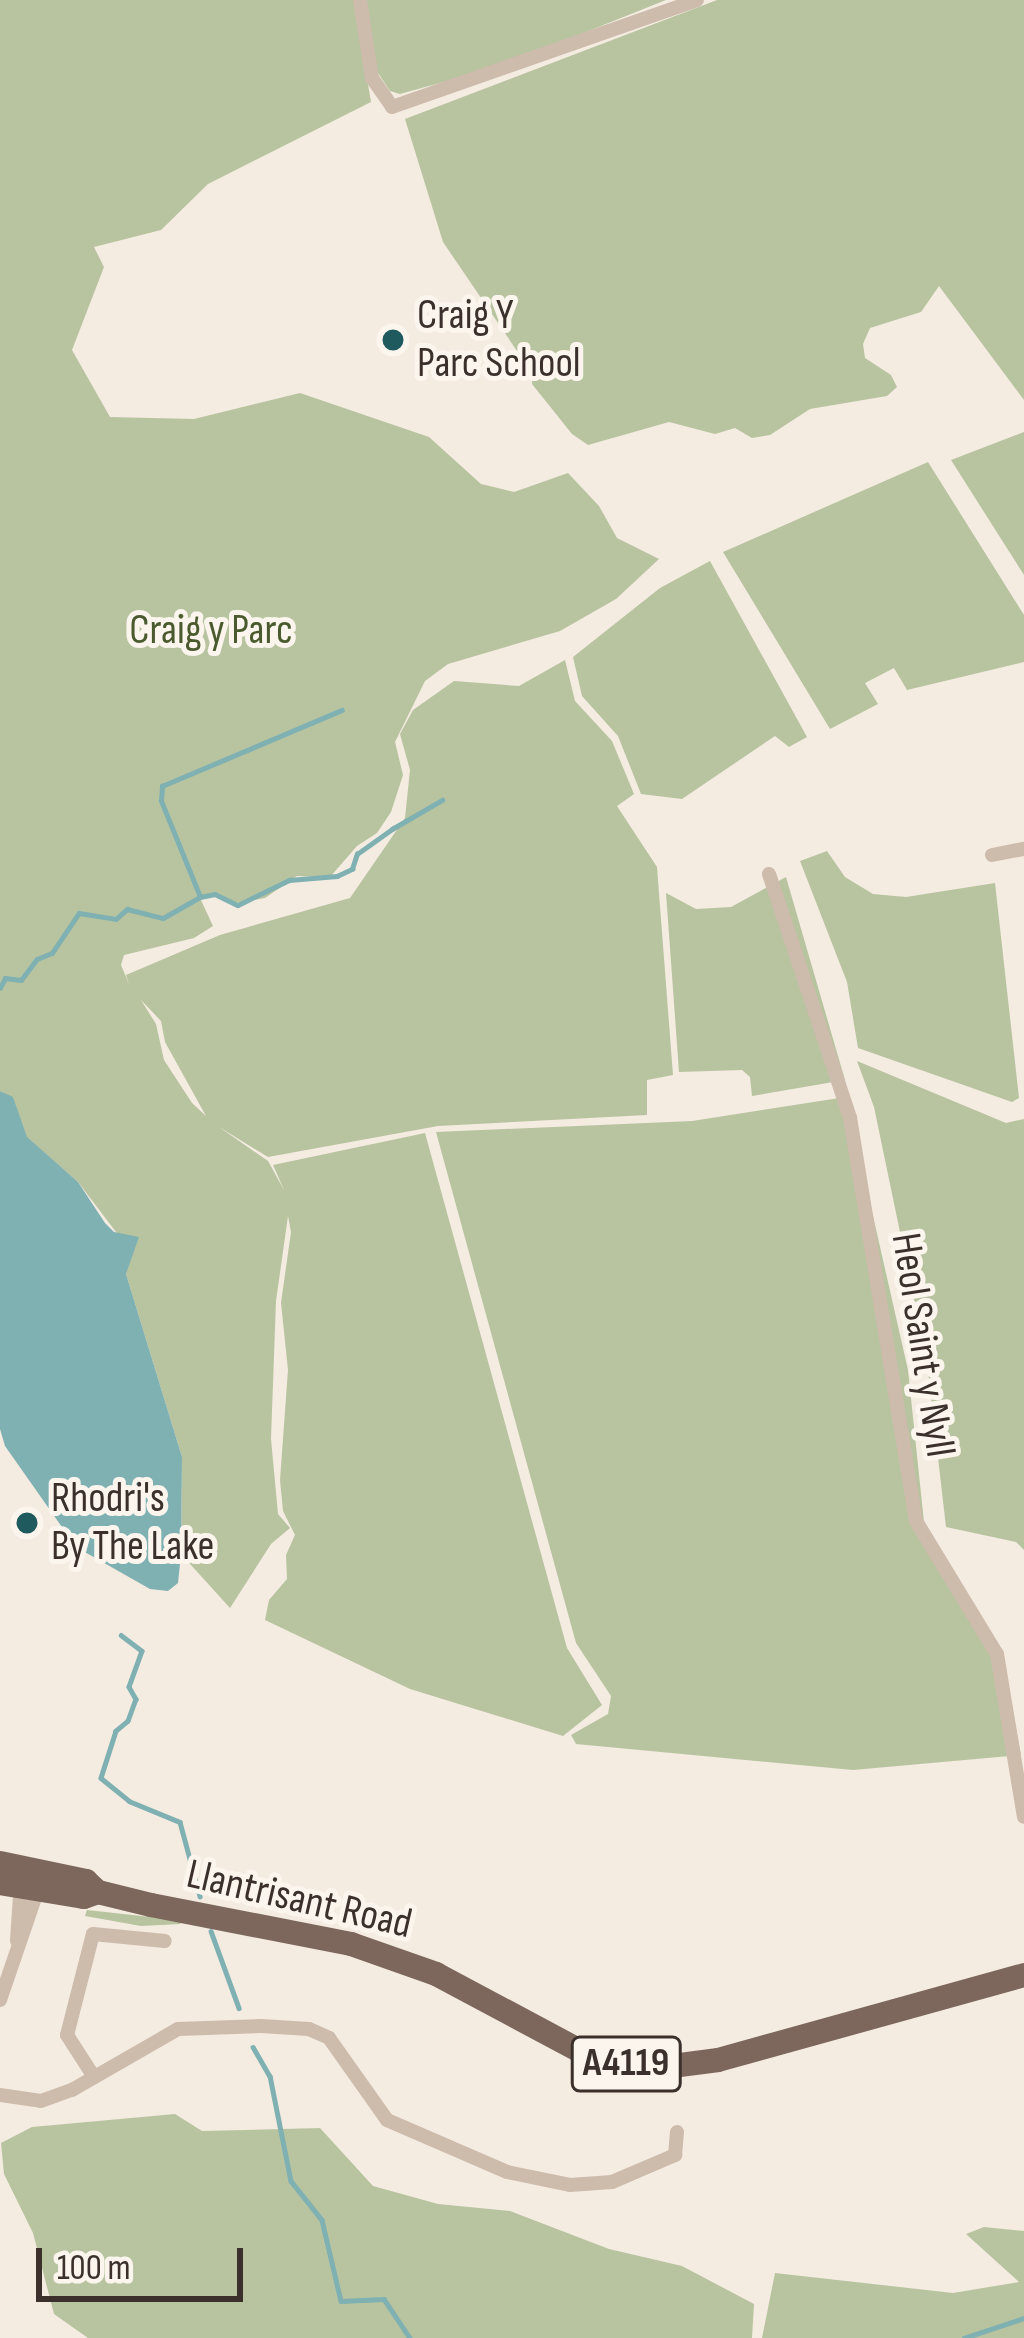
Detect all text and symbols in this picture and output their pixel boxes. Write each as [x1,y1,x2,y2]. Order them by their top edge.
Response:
place label: Craig Y Parc School [417,291,581,389]
marker: Craig Y Parc School [380,327,406,353]
park label: Craig y Parc [129,606,293,656]
street label: Heol Saint y Nyll [879,1229,965,1461]
place label: Rhodri's By The Lake [51,1474,214,1573]
marker: Rhodri's By The Lake [14,1510,40,1536]
street label: Llantrisant Road [182,1850,416,1950]
road number: A4119 [569,2031,683,2097]
scale bar [42,2224,249,2298]
text: 100 m [57,2247,131,2290]

